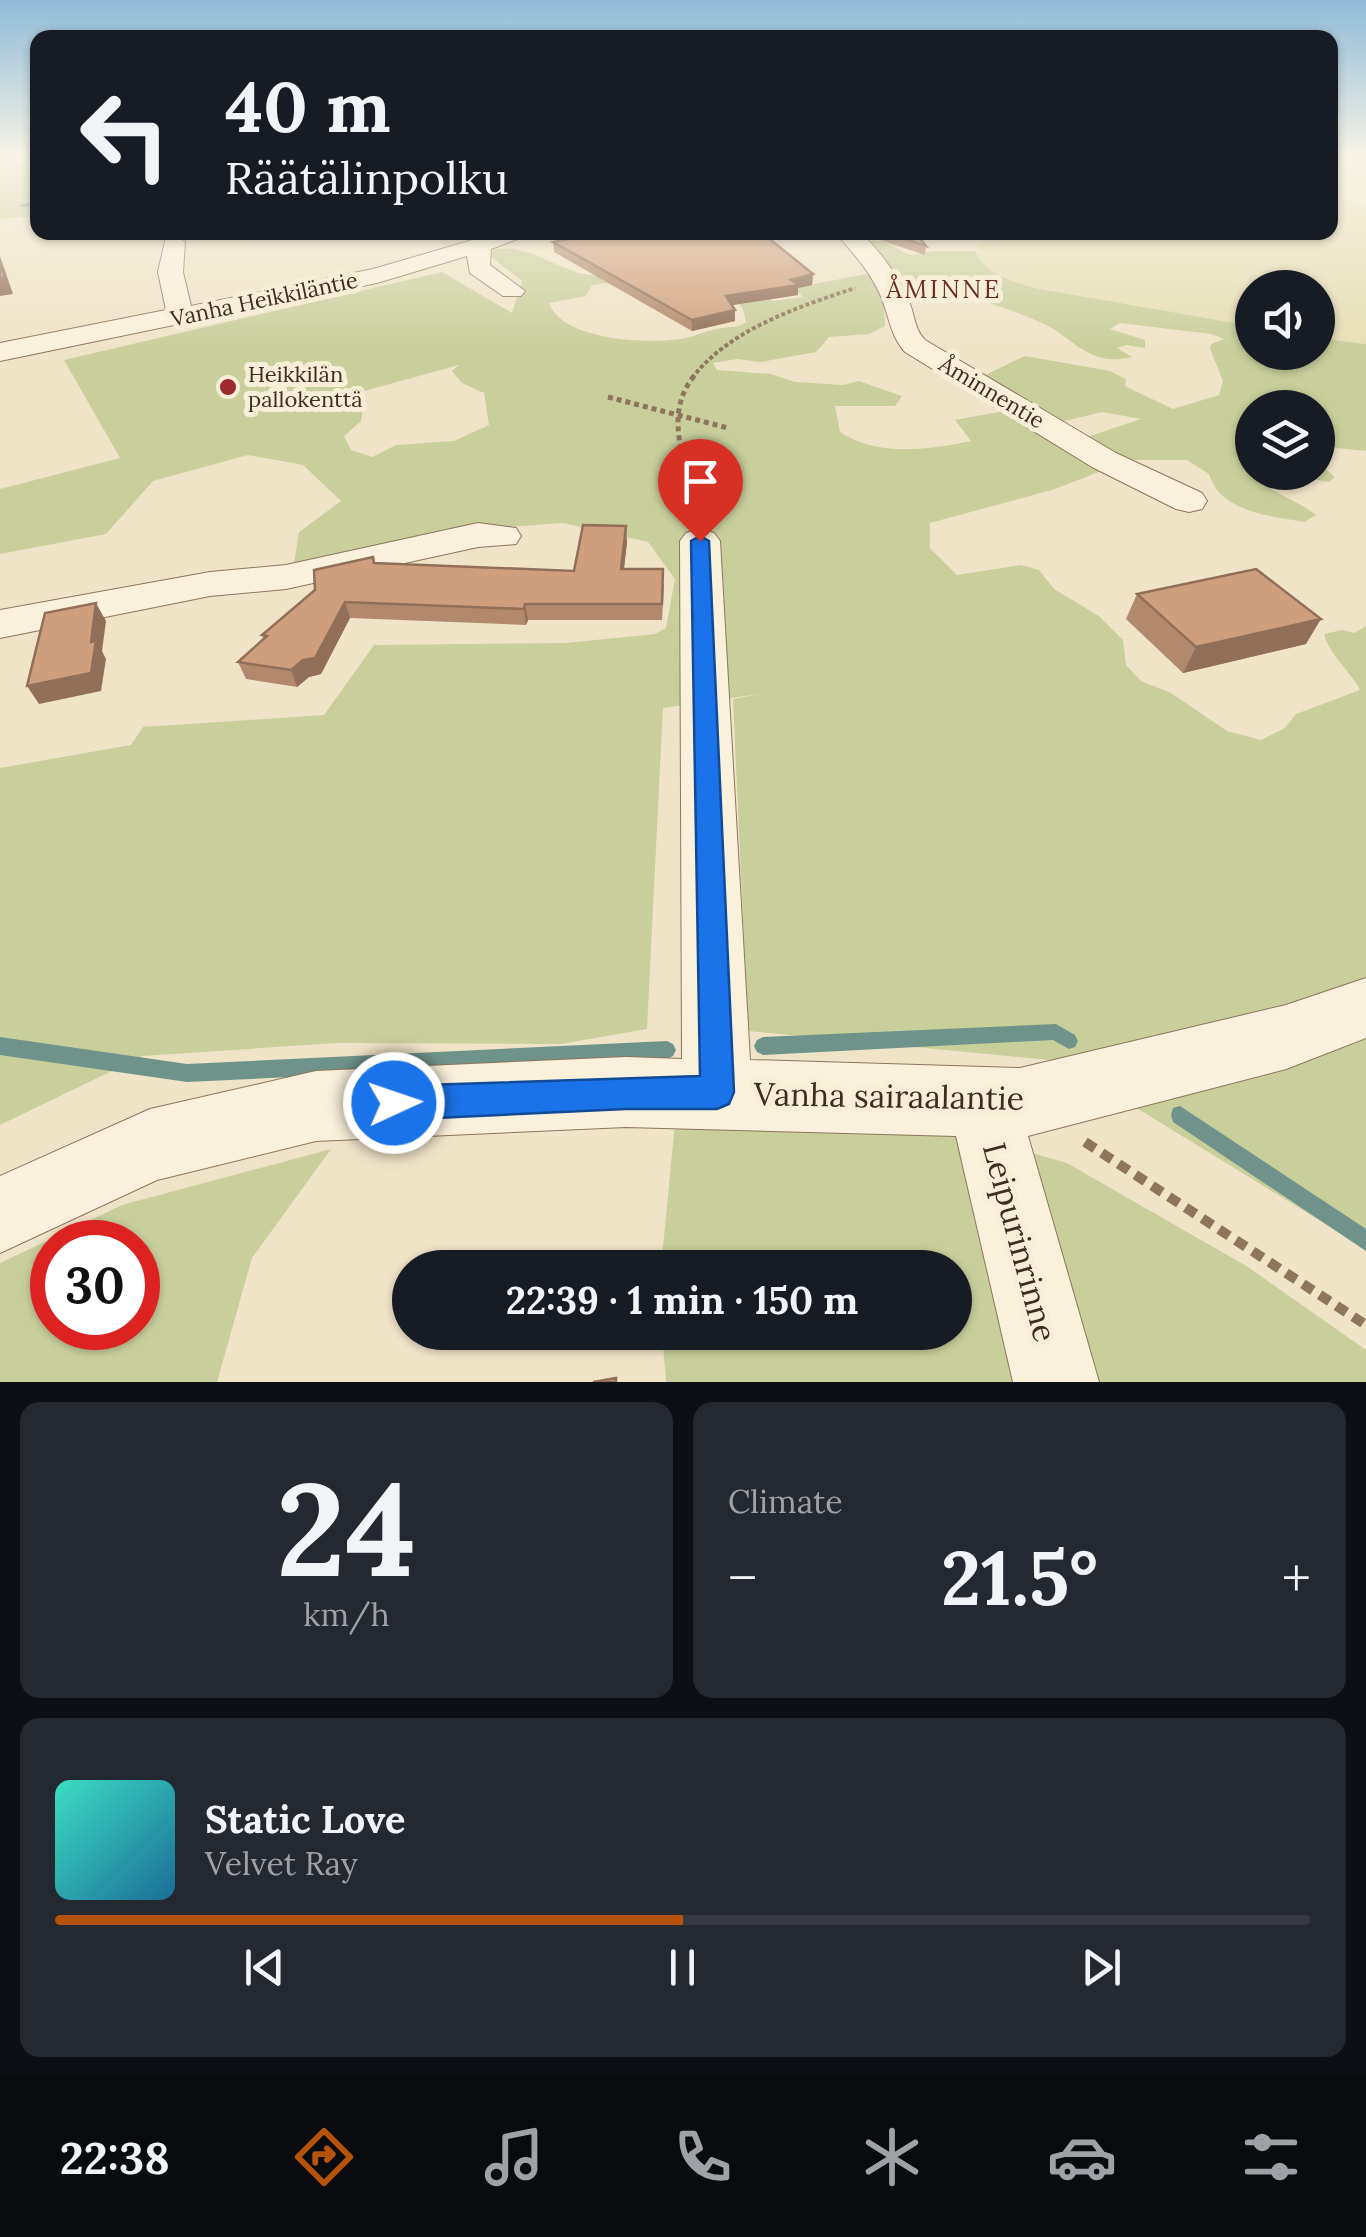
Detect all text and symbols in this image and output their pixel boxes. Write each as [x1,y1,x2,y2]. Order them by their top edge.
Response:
text: 40 m [225,62,391,151]
icon: left [60,70,190,200]
text: Räätälinpolku [225,149,509,206]
street label: Vanha Heikkiläntie [167,265,360,333]
map controls [1235,270,1335,490]
button: sound [1235,270,1335,370]
district label: ÅMINNE [885,273,1002,305]
street label: Åminnentie [933,349,1050,434]
place label: Heikkilän pallokenttä [248,360,363,413]
marker: Heikkilän pallokenttä [217,376,239,398]
button: layers [1235,390,1335,490]
pin [658,439,743,542]
icon: arrive [673,454,728,509]
position arrow [342,1051,446,1155]
street label: Vanha sairaalantie [753,1073,1024,1119]
street label: Leipurinrinne [974,1138,1066,1346]
speed limit sign: 30 [30,1220,160,1350]
text: 22:39 · 1 min · 150 m [506,1276,858,1324]
text: 24 [276,1445,417,1612]
text: Climate [728,1481,843,1522]
text: 21.5° [941,1530,1098,1626]
text: − [728,1543,757,1613]
text: + [1282,1543,1311,1613]
text: km/h [303,1594,390,1635]
text: Static Love [205,1795,405,1843]
text: Velvet Ray [205,1843,358,1884]
icon: previous [237,1940,292,1995]
icon: pause [655,1940,710,1995]
icon: next [1074,1940,1129,1995]
icon: directions [289,2122,359,2192]
icon: music [479,2122,549,2192]
icon: phone [668,2122,738,2192]
icon: climate [857,2122,927,2192]
icon: car [1047,2122,1117,2192]
icon: filters [1236,2122,1306,2192]
text: 22:38 [60,2129,170,2186]

